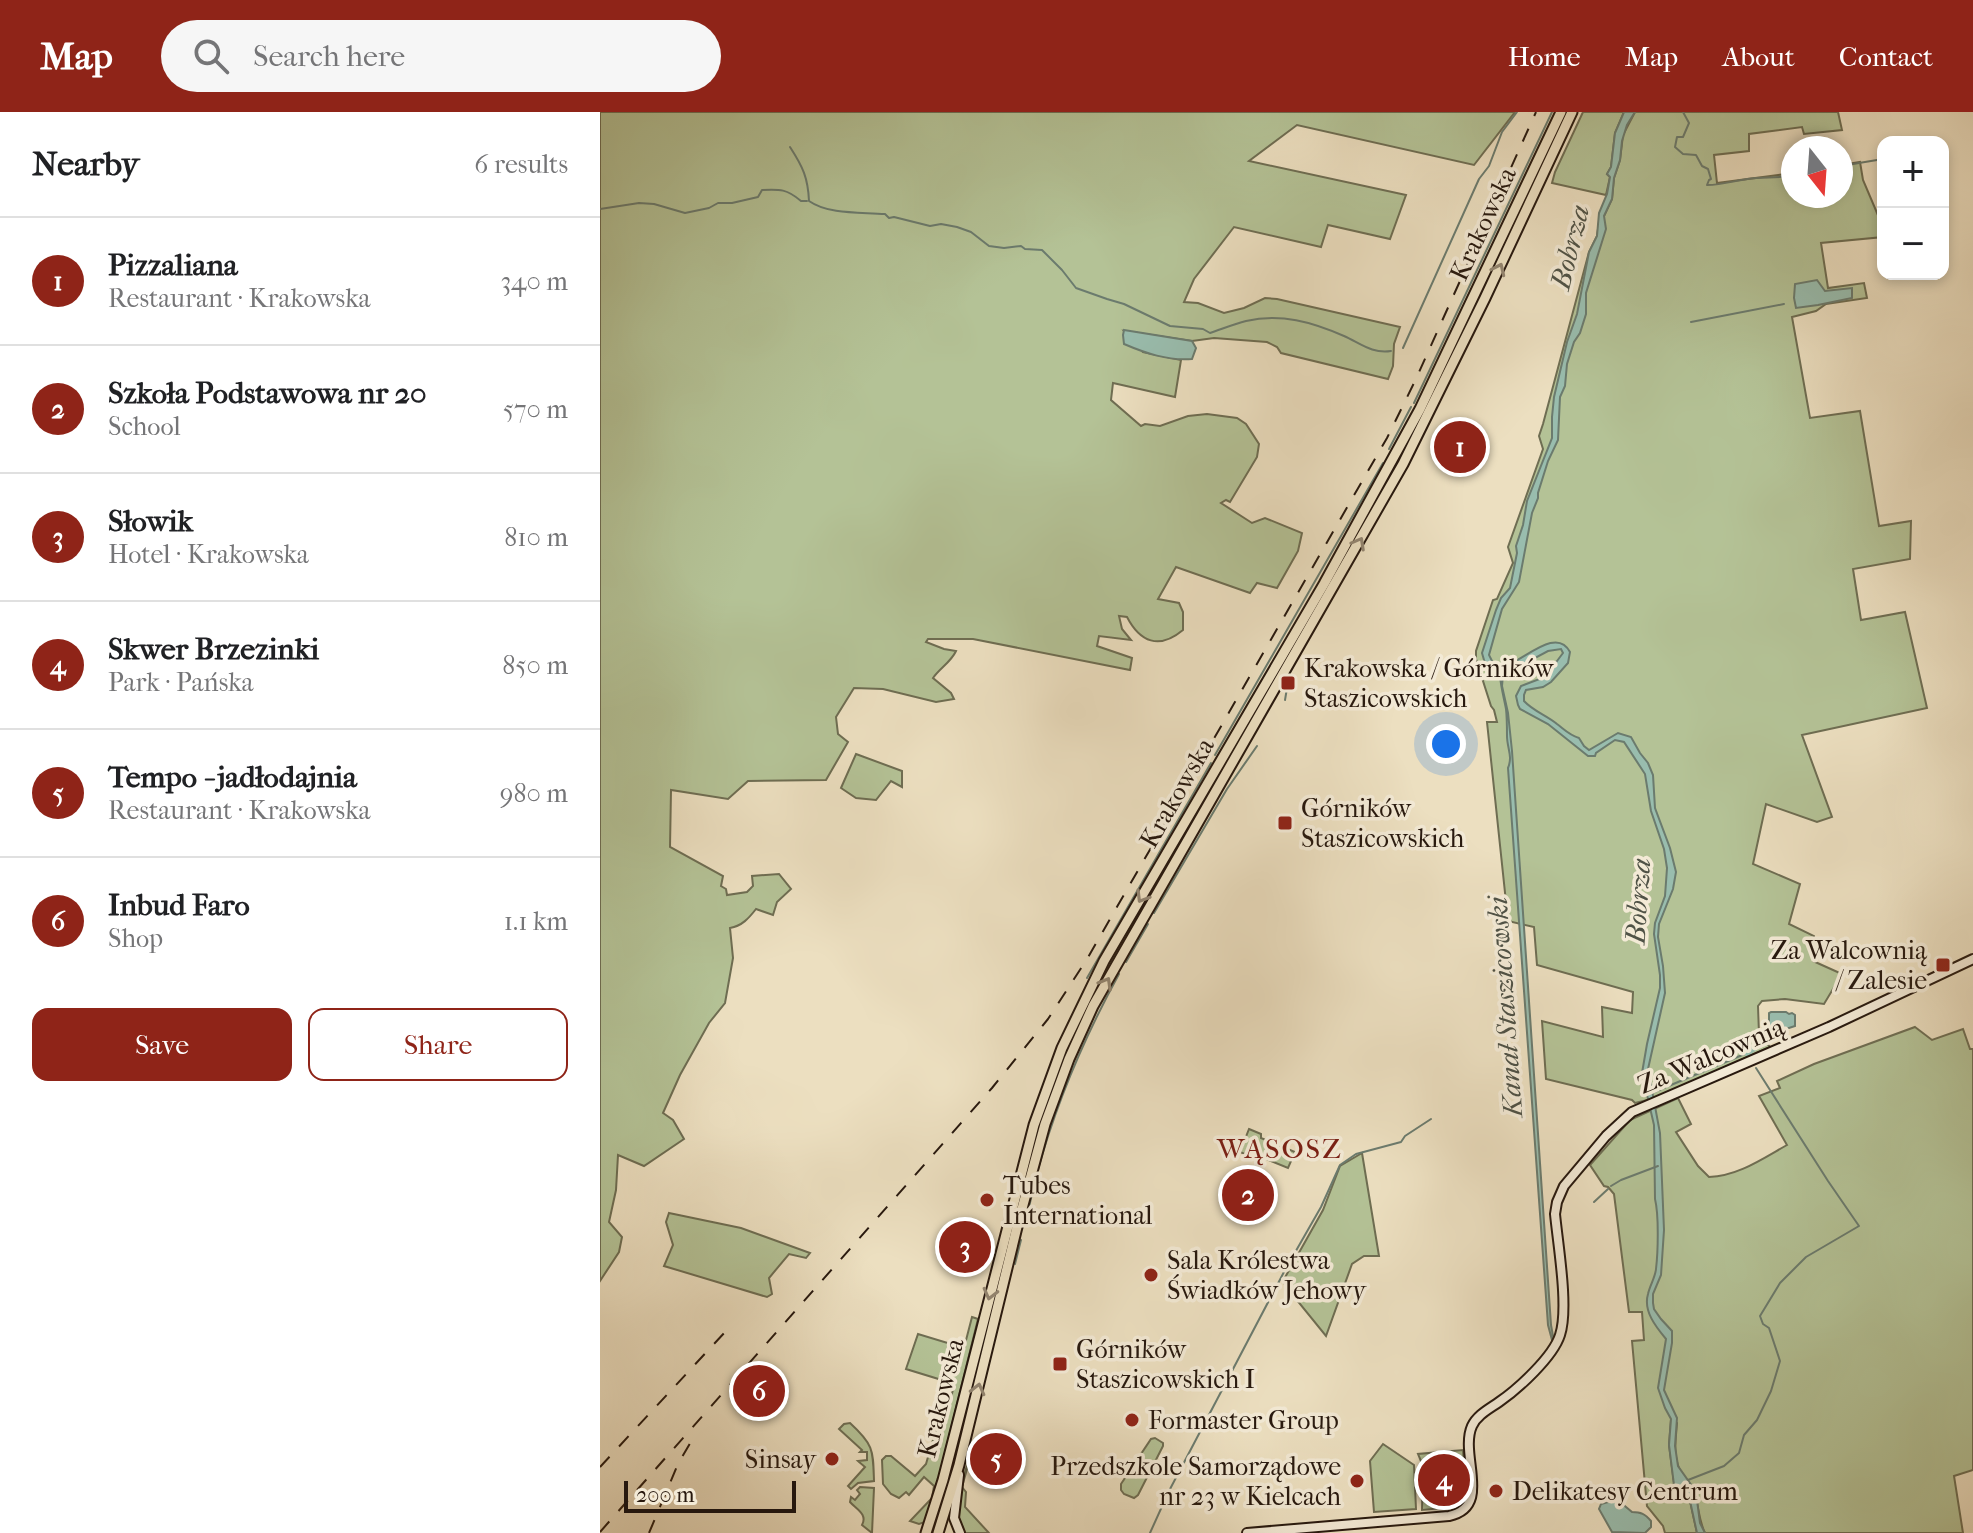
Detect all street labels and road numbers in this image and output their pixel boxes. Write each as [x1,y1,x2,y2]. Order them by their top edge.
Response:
street label: Krakowska [1443,161,1523,286]
street label: Krakowska [1133,732,1221,854]
street label: Za Walcownią [1633,1011,1790,1102]
street label: Krakowska [911,1334,971,1461]

